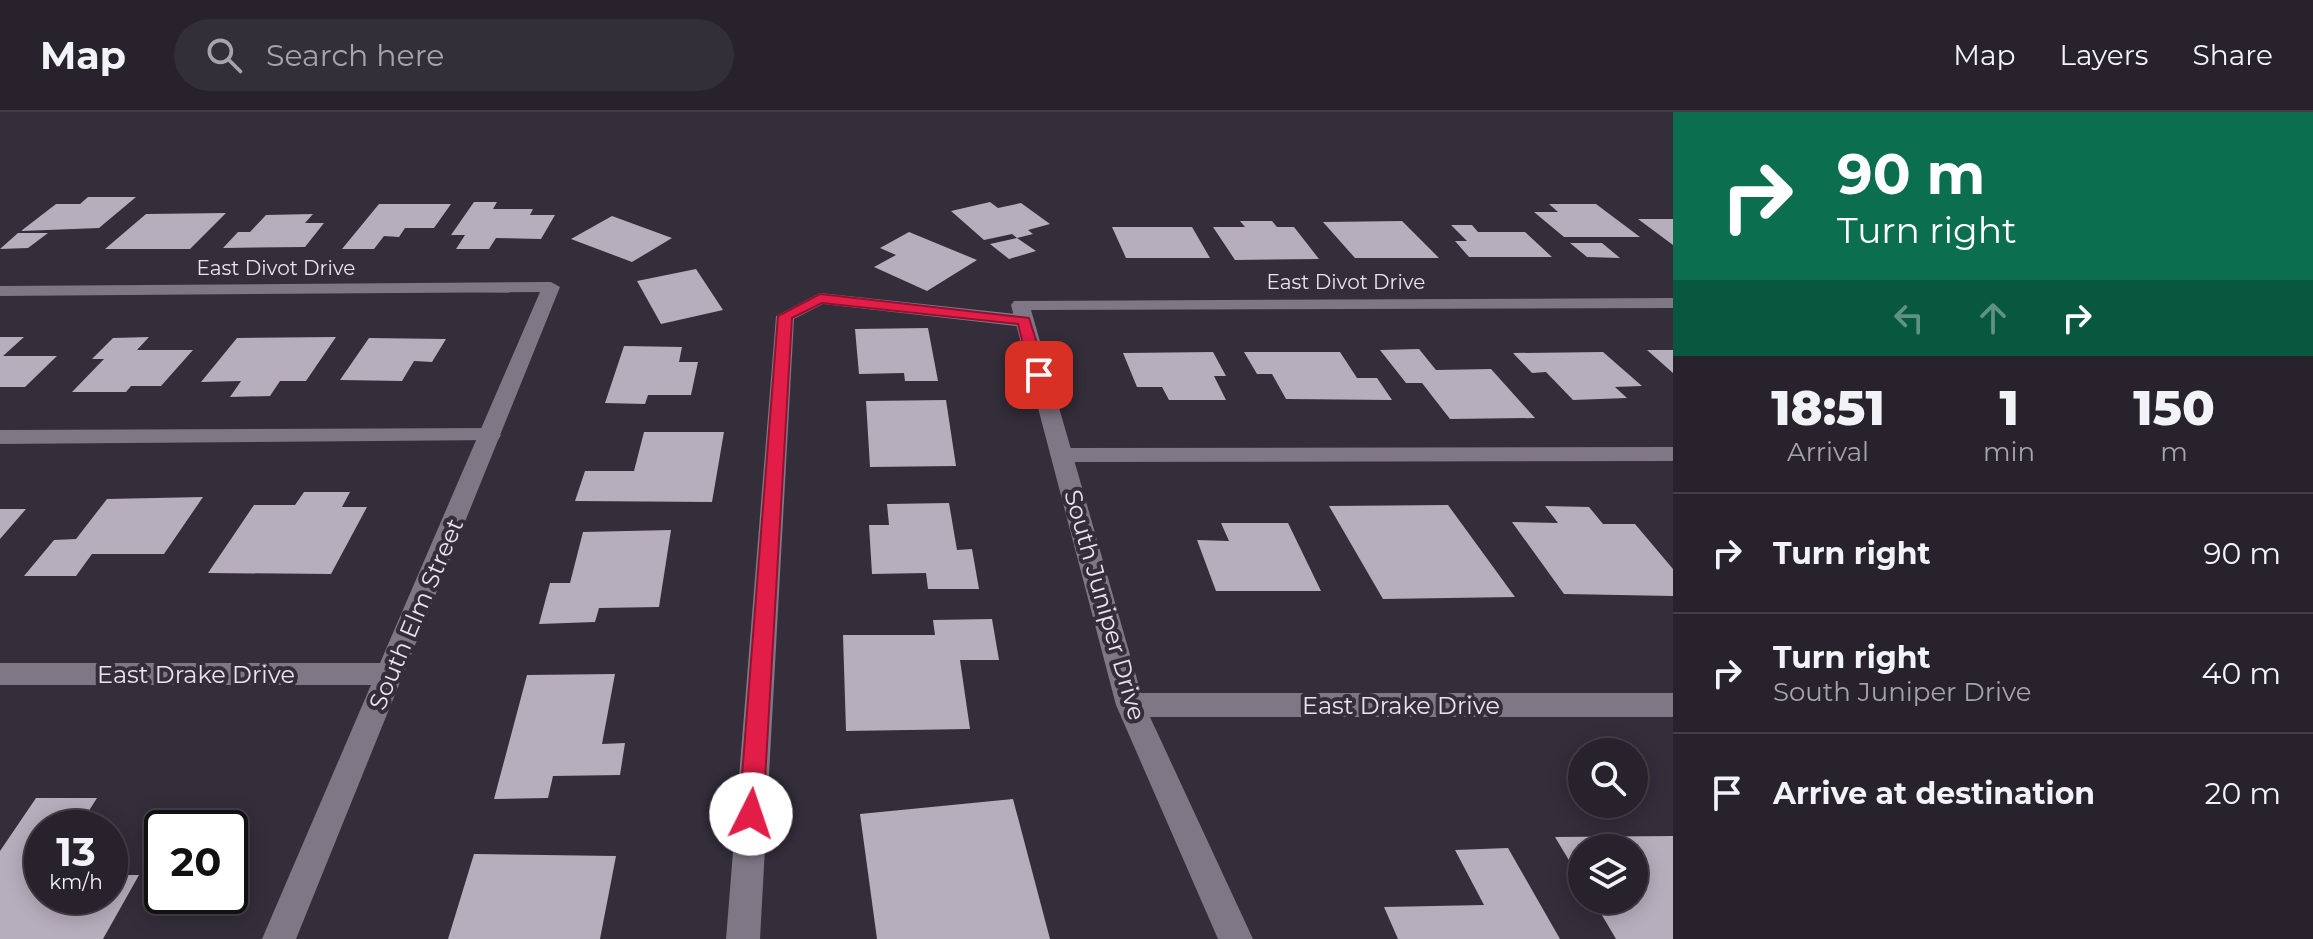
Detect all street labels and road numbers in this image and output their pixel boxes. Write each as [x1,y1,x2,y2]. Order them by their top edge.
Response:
street label: East Divot Drive [197,256,355,280]
street label: East Divot Drive [1267,270,1425,294]
street label: South Juniper Drive [1058,486,1152,724]
street label: South Elm Street [363,514,469,714]
street label: East Drake Drive [97,660,295,689]
street label: East Drake Drive [1302,691,1500,720]

